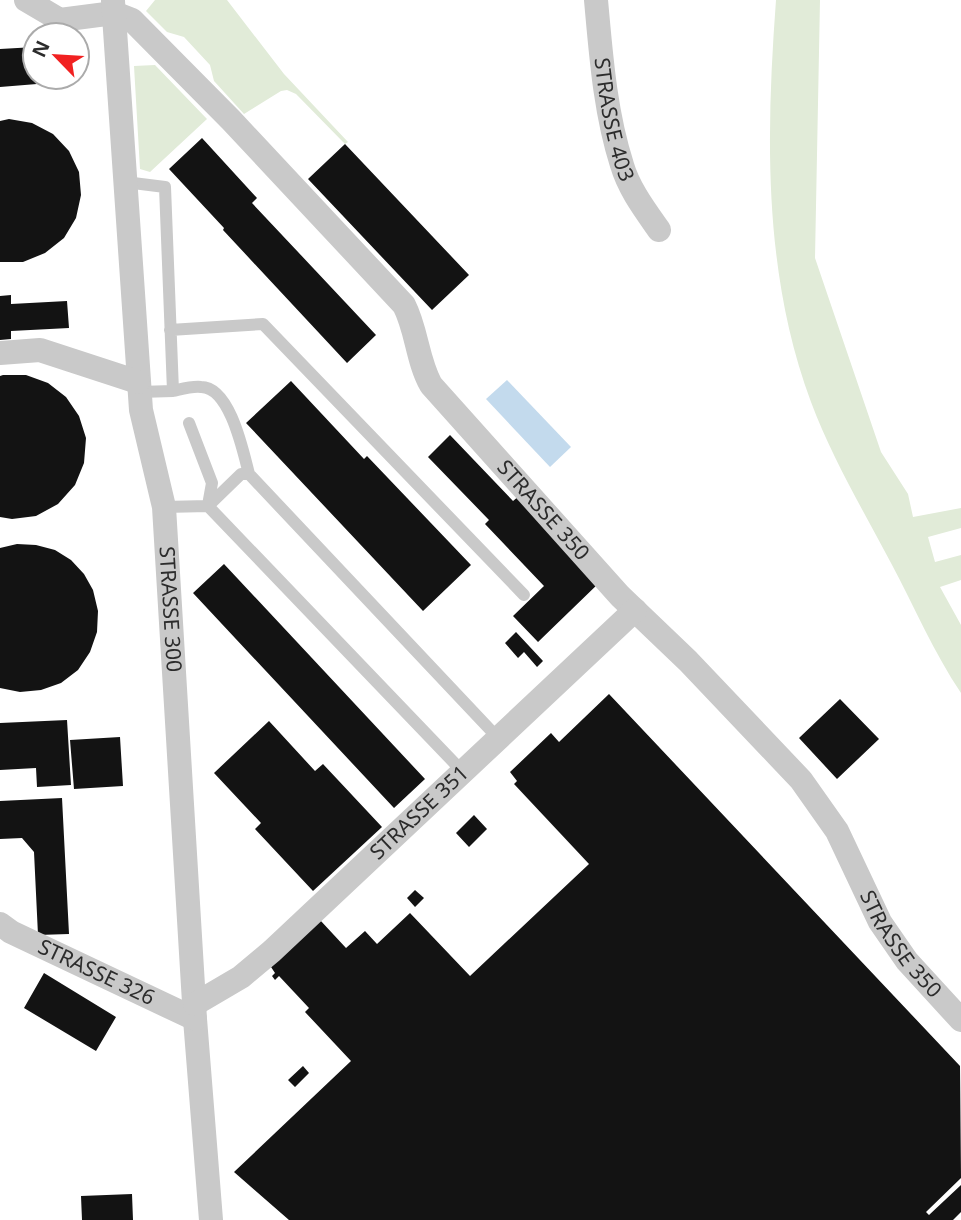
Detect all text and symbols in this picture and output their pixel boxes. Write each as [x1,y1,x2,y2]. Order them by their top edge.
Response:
north arrow [21,21,91,91]
text: N [26,36,56,61]
street label: STRASSE 403 [588,56,642,185]
street label: STRASSE 350 [491,453,596,566]
street label: STRASSE 300 [153,545,189,673]
street label: STRASSE 351 [363,759,474,865]
street label: STRASSE 350 [854,885,949,1003]
street label: STRASSE 326 [34,932,160,1011]

